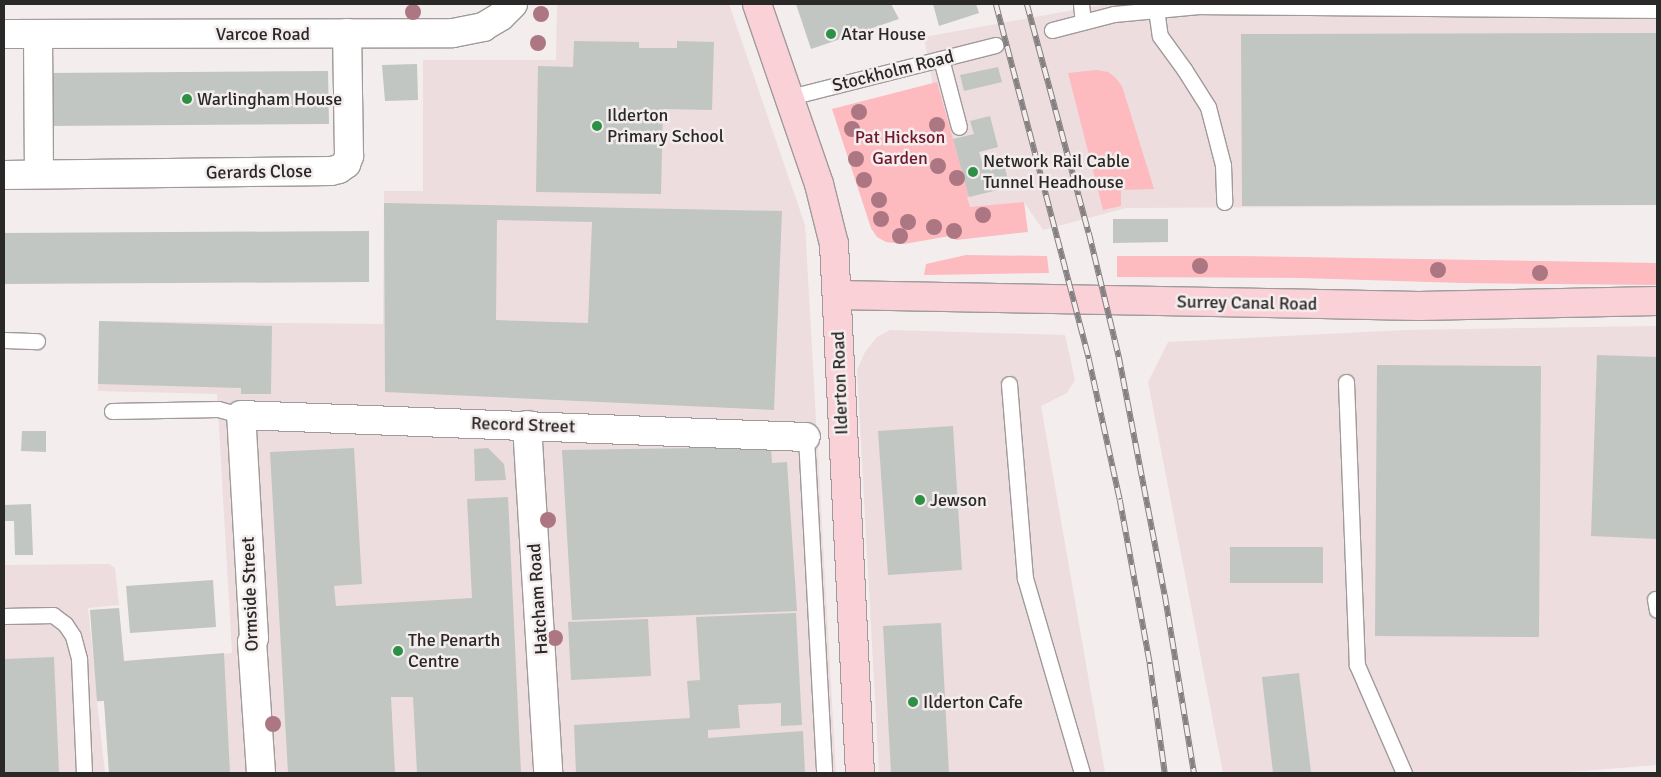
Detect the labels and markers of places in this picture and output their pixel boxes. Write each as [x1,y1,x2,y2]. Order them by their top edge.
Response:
place label: Atar House [841,23,926,45]
marker: Atar House [825,28,837,40]
place label: Warlingham House [197,88,342,110]
marker: Warlingham House [181,93,193,105]
place label: Ilderton Primary School [607,105,724,148]
marker: Ilderton Primary School [591,120,603,132]
place label: Network Rail Cable Tunnel Headhouse [983,151,1130,193]
marker: Network Rail Cable Tunnel Headhouse [967,166,979,178]
place label: Jewson [930,489,987,511]
marker: Jewson [914,494,926,506]
place label: The Penarth Centre [408,630,500,672]
marker: The Penarth Centre [392,645,404,657]
place label: Ilderton Cafe [923,691,1023,713]
marker: Ilderton Cafe [907,696,919,708]

